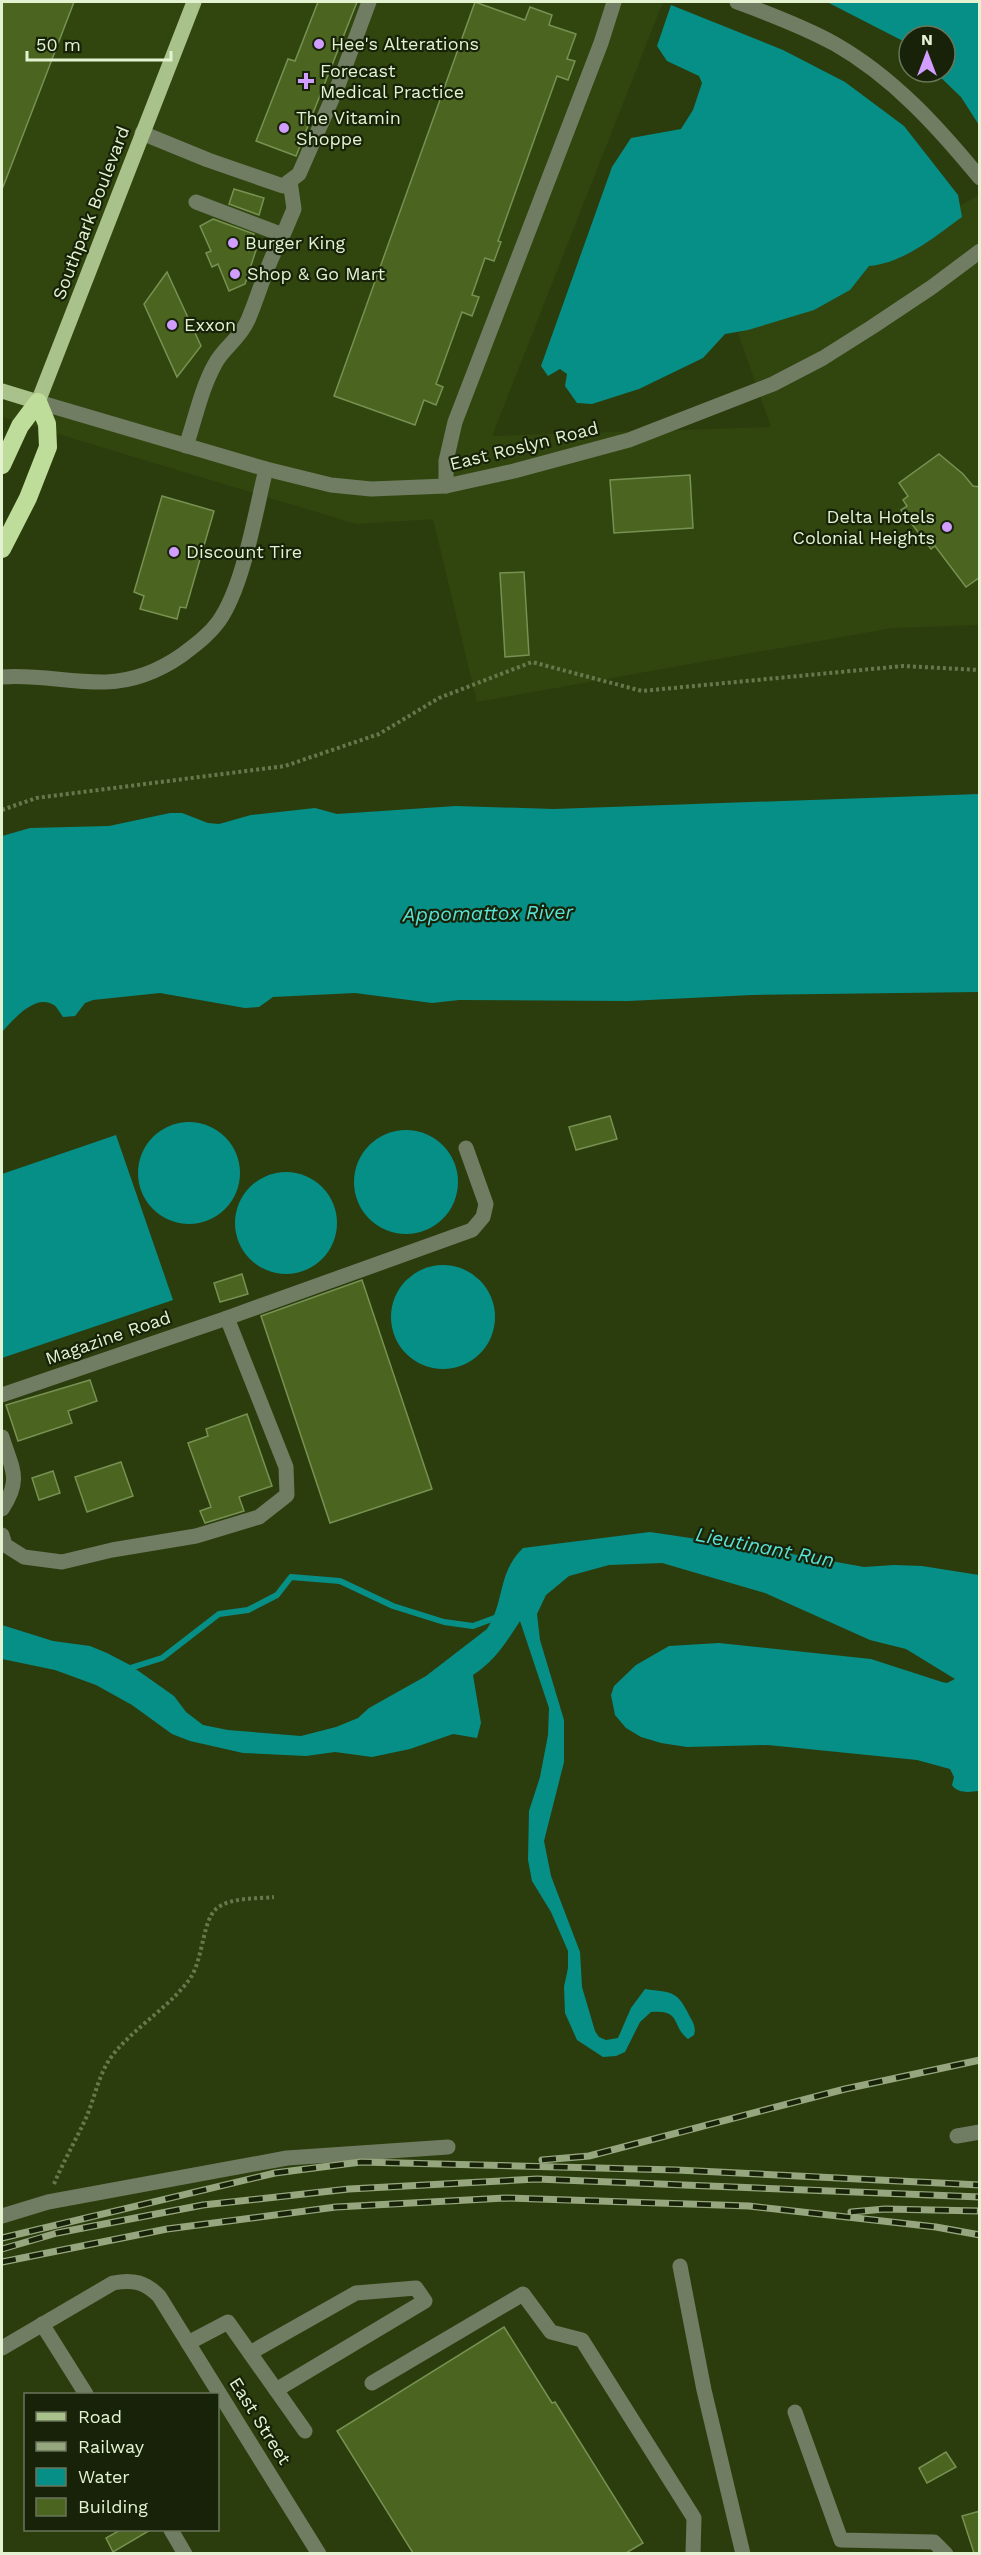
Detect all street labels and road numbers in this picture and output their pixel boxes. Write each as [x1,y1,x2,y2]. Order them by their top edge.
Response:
street label: Southpark Boulevard [48,123,133,302]
street label: East Roslyn Road [447,417,600,474]
street label: Magazine Road [42,1306,173,1369]
street label: East Street [225,2373,296,2469]

